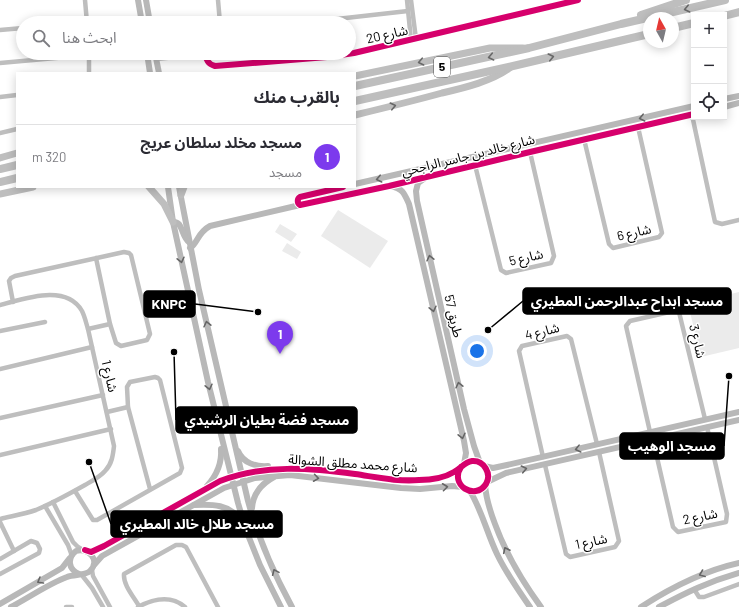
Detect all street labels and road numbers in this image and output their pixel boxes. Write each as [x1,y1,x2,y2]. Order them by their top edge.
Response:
street label: شارع 20 [365,21,410,49]
road number: 5 [434,57,450,77]
street label: شارع خالد بن جاسر الراجحي [400,131,537,182]
street label: شارع 6 [615,220,653,247]
street label: شارع 5 [507,245,545,272]
street label: طريق 57 [440,293,467,339]
street label: شارع 4 [523,319,562,346]
street label: شارع 3 [683,322,710,360]
street label: شارع 1 [96,358,121,394]
street label: شارع محمد مطلق الشوالة [288,450,418,478]
street label: شارع 2 [681,505,719,530]
street label: شارع 1 [573,530,609,555]

